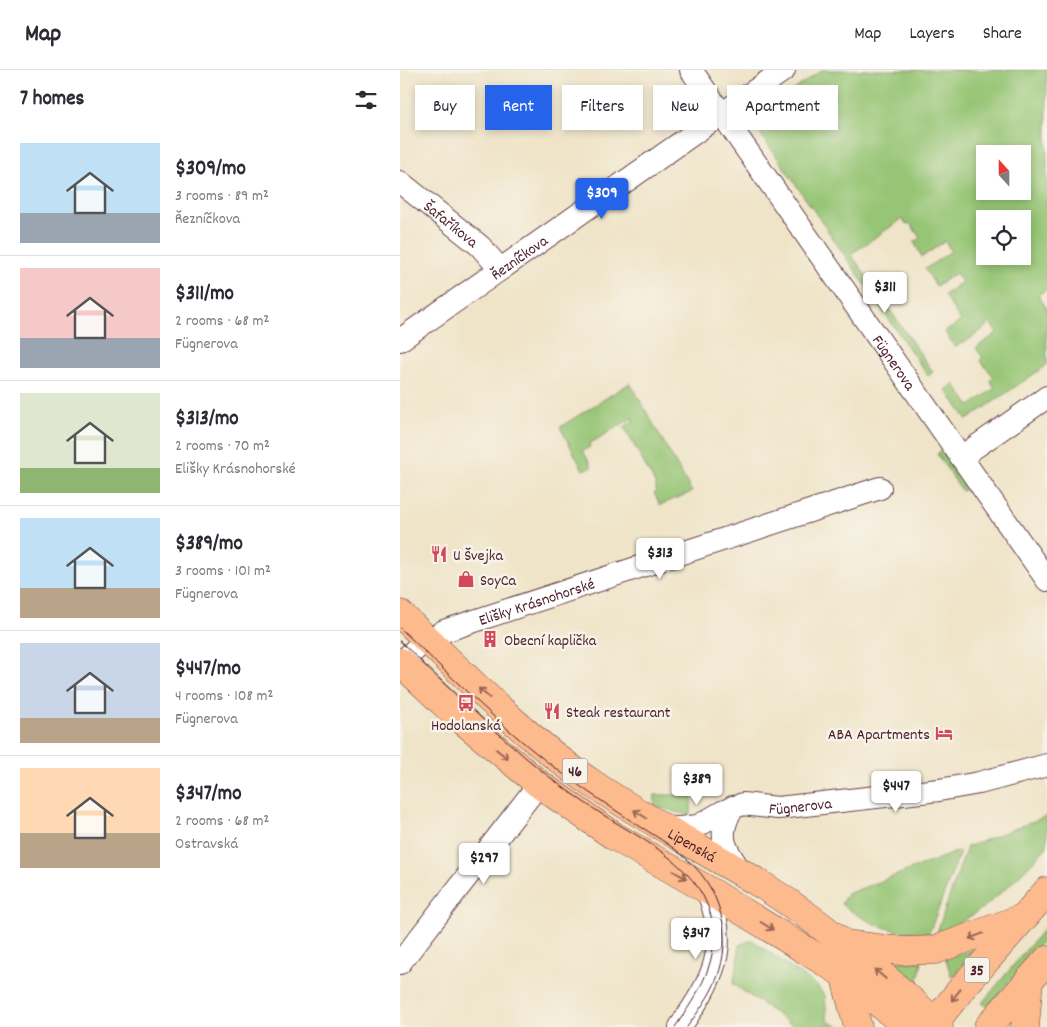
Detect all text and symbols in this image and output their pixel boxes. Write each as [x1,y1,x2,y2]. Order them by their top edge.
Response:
text: Map [25,18,61,52]
text: Map [854,22,881,47]
text: Layers [909,22,955,47]
text: Share [983,22,1022,47]
text: 7 homes [20,85,84,115]
chip: Buy [415,85,475,130]
chip: Rent [485,85,552,130]
chip: Filters [562,85,643,130]
chip: New [653,85,717,130]
chip: Apartment [727,85,838,130]
icon: filters [352,86,380,114]
north arrow [976,145,1031,200]
map controls [976,145,1031,265]
text: $309/mo [175,155,246,185]
icon: home [60,163,120,223]
pin: $309 [572,178,632,220]
text: $309 [586,182,618,205]
text: 3 rooms · 89 m² [175,185,269,208]
street label: Šafaříkova [418,196,483,254]
text: Řezníčkova [175,208,240,231]
button: locate [976,210,1031,265]
street label: Řezníčkova [487,230,554,287]
pin: $311 [855,272,915,314]
text: $311 [874,276,896,299]
text: $311/mo [175,280,234,310]
icon: home [60,288,120,348]
text: 2 rooms · 68 m² [175,310,269,333]
street label: Fügnerova [865,331,920,396]
text: Fügnerova [175,333,238,356]
text: $313/mo [175,405,239,435]
icon: home [60,413,120,473]
text: 2 rooms · 70 m² [175,435,270,458]
text: Elišky Krásnohorské [175,458,296,481]
text: $389/mo [175,530,243,560]
icon: home [60,538,120,598]
pin: $313 [630,538,690,580]
text: $313 [647,542,673,565]
restaurant icon: U Švejka [429,544,449,564]
place label: U Švejka [453,545,503,568]
text: 3 rooms · 101 m² [175,560,271,583]
shop icon: SoyCa [456,569,476,589]
place label: SoyCa [480,570,517,593]
street label: Elišky Krásnohorské [476,573,598,633]
text: Fügnerova [175,583,238,606]
building icon: Obecní kaplička [480,629,500,649]
place label: Obecní kaplička [504,630,597,653]
text: $447/mo [175,655,241,685]
icon: home [60,663,120,723]
text: 4 rooms · 108 m² [175,685,273,708]
one-way arrow [478,688,491,699]
bus stop icon: Hodolanská [456,693,476,713]
restaurant icon: Steak restaurant [542,701,562,721]
place label: Steak restaurant [566,702,671,725]
text: Fügnerova [175,708,238,731]
place label: Hodolanská [431,715,501,738]
hotel icon: ABA Apartments [934,723,954,743]
place label: ABA Apartments [828,724,930,747]
one-way arrow [495,748,508,759]
road number: 46 [562,758,588,784]
pin: $389 [667,764,727,806]
text: $389 [683,768,711,791]
pin: $447 [866,770,926,813]
text: $447 [882,775,910,798]
text: $347/mo [175,780,242,810]
icon: home [60,788,120,848]
street label: Fügnerova [767,793,833,822]
one-way arrow [634,809,648,819]
text: 2 rooms · 68 m² [175,810,269,833]
street label: Lipenská [663,823,720,870]
text: Ostravská [175,833,238,856]
pin: $297 [454,842,514,885]
text: $297 [470,847,498,870]
one-way arrow [672,870,687,880]
pin: $347 [666,918,726,960]
text: $347 [682,922,710,945]
one-way arrow [759,922,773,932]
one-way arrow [969,932,984,941]
road number: 35 [964,958,990,982]
one-way arrow [874,968,887,980]
one-way arrow [951,989,962,1002]

